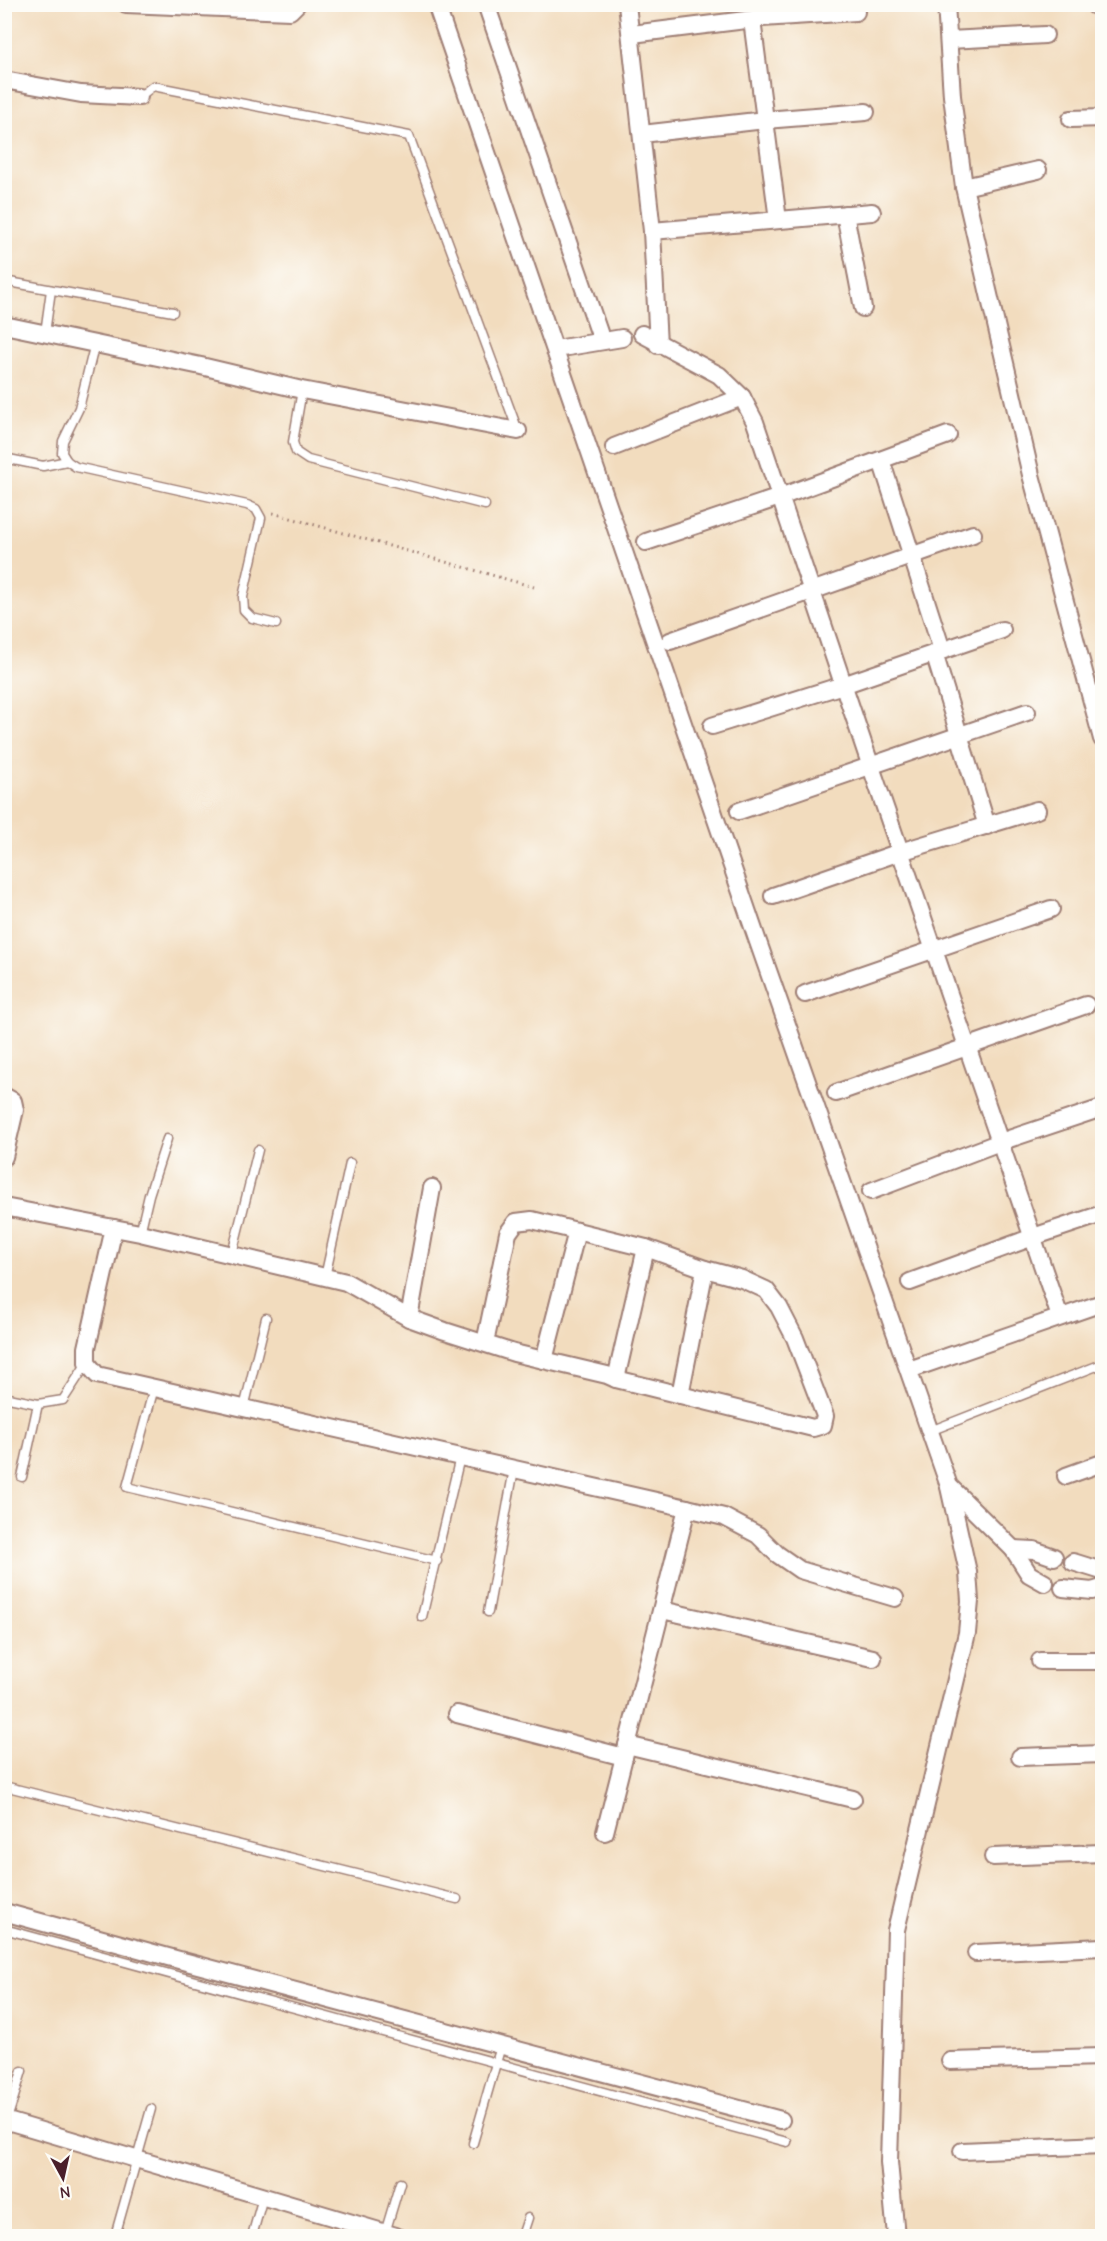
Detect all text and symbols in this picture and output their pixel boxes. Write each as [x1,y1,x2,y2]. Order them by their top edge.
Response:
north arrow [33,2148,93,2208]
text: N [59,2182,71,2202]

